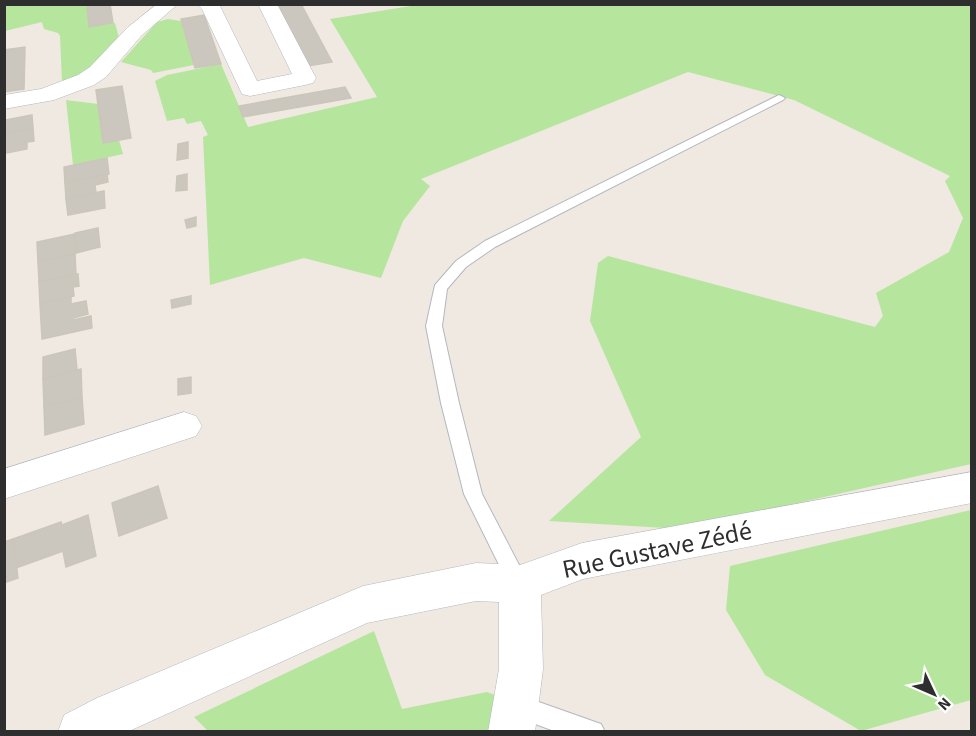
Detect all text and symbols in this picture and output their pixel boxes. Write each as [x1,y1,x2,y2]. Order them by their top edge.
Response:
street label: Rue Gustave Zédé [559,512,755,588]
north arrow [904,664,964,724]
text: N [932,692,956,715]

